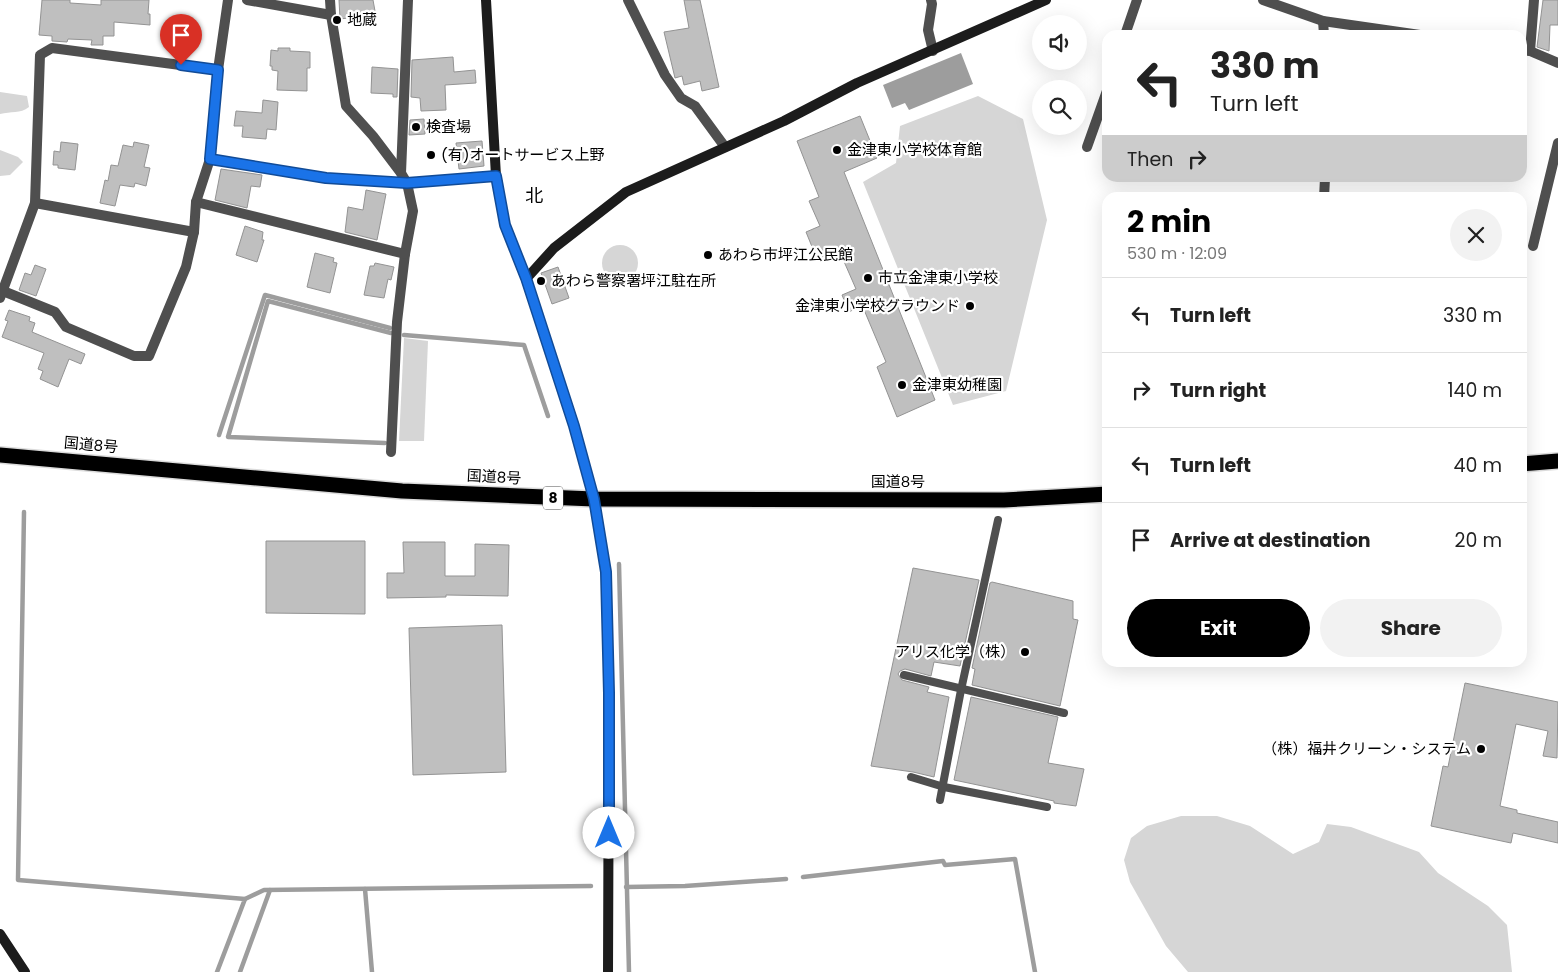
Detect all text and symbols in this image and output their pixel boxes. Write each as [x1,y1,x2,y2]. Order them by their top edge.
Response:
place label: 地蔵 [347,9,377,30]
pin [160,14,202,65]
marker: 地蔵 [331,14,343,26]
map controls [1032,15,1087,135]
button: sound [1032,15,1087,70]
icon: arrive [167,21,195,49]
text: 330 m [1210,41,1320,90]
icon: left [1127,50,1192,115]
button: search [1032,80,1087,135]
text: Turn left [1210,88,1298,119]
place label: 検査場 [426,116,471,137]
marker: 検査場 [410,121,422,133]
place label: 金津東小学校体育館 [847,139,982,160]
place label: (有)オートサービス上野 [441,144,605,165]
marker: 金津東小学校体育館 [831,144,843,156]
icon: right [1183,145,1211,173]
text: Then [1127,146,1173,173]
marker: (有)オートサービス上野 [425,149,437,161]
district label: 北 [525,183,543,208]
text: 2 min [1127,200,1211,243]
button: close [1450,209,1502,261]
text: 530 m · 12:09 [1127,242,1227,265]
place label: あわら市坪江公民館 [718,244,853,265]
marker: あわら市坪江公民館 [702,249,714,261]
place label: 市立金津東小学校 [878,267,998,288]
place label: あわら警察署坪江駐在所 [551,270,716,291]
marker: 市立金津東小学校 [862,272,874,284]
marker: あわら警察署坪江駐在所 [535,275,547,287]
place label: 金津東小学校グラウンド [795,295,960,316]
marker: 金津東小学校グラウンド [964,300,976,312]
icon: left [1127,301,1155,329]
text: Turn left [1170,302,1251,329]
text: 330 m [1443,302,1502,329]
place label: 金津東幼稚園 [912,374,1002,395]
icon: right [1127,376,1155,404]
text: Turn right [1170,377,1266,404]
text: 140 m [1447,377,1502,404]
marker: 金津東幼稚園 [896,379,908,391]
street label: 国道8号 [63,432,119,457]
icon: left [1127,451,1155,479]
text: Turn left [1170,452,1251,479]
text: 40 m [1453,452,1502,479]
street label: 国道8号 [466,465,522,488]
street label: 国道8号 [871,471,925,492]
road number: 8 [543,486,563,509]
icon: arrive [1127,526,1155,554]
text: Arrive at destination [1170,527,1371,554]
text: 20 m [1454,527,1502,554]
button: Exit [1127,599,1310,657]
button: Share [1320,599,1502,657]
place label: アリス化学（株） [895,641,1015,662]
marker: アリス化学（株） [1019,646,1031,658]
place label: （株）福井クリーン・システム [1262,738,1471,759]
marker: （株）福井クリーン・システム [1475,743,1487,755]
position arrow [582,806,634,858]

